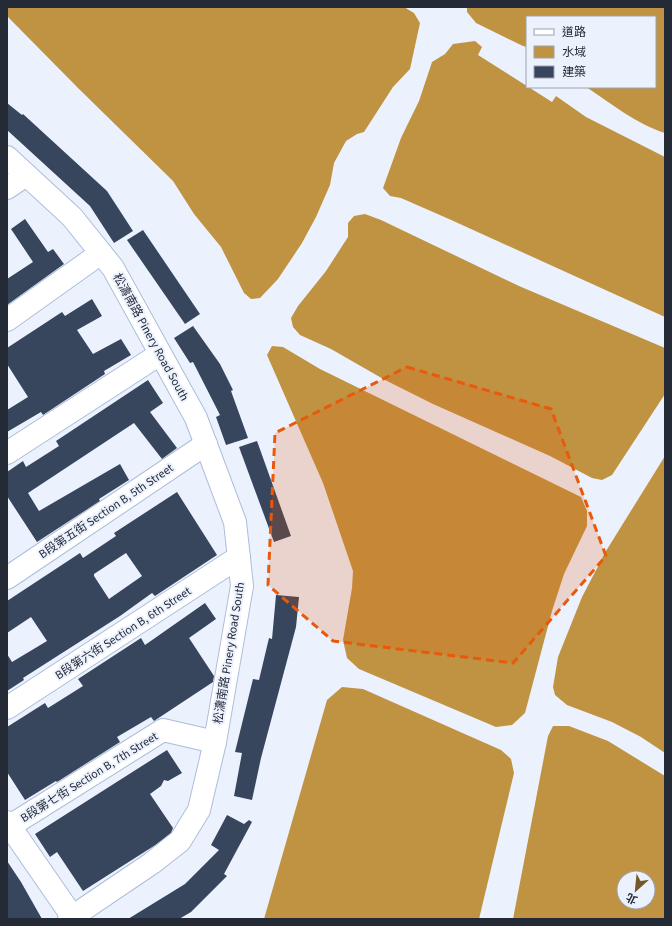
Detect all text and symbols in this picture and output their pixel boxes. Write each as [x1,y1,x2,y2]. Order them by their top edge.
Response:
legend [526,16,656,88]
text: 道路 [562,24,586,41]
text: 水域 [562,44,586,61]
text: 建築 [562,64,586,81]
street label: 松濤南路 Pinery Road South [108,270,193,404]
street label: B段第五街 Section B, 5th Street [36,460,177,563]
street label: 松濤南路 Pinery Road South [210,581,249,725]
street label: B段第六街 Section B, 6th Street [52,583,195,684]
street label: B段第七街 Section B, 7th Street [17,728,161,827]
north arrow [616,870,656,910]
text: 北 [623,889,640,908]

